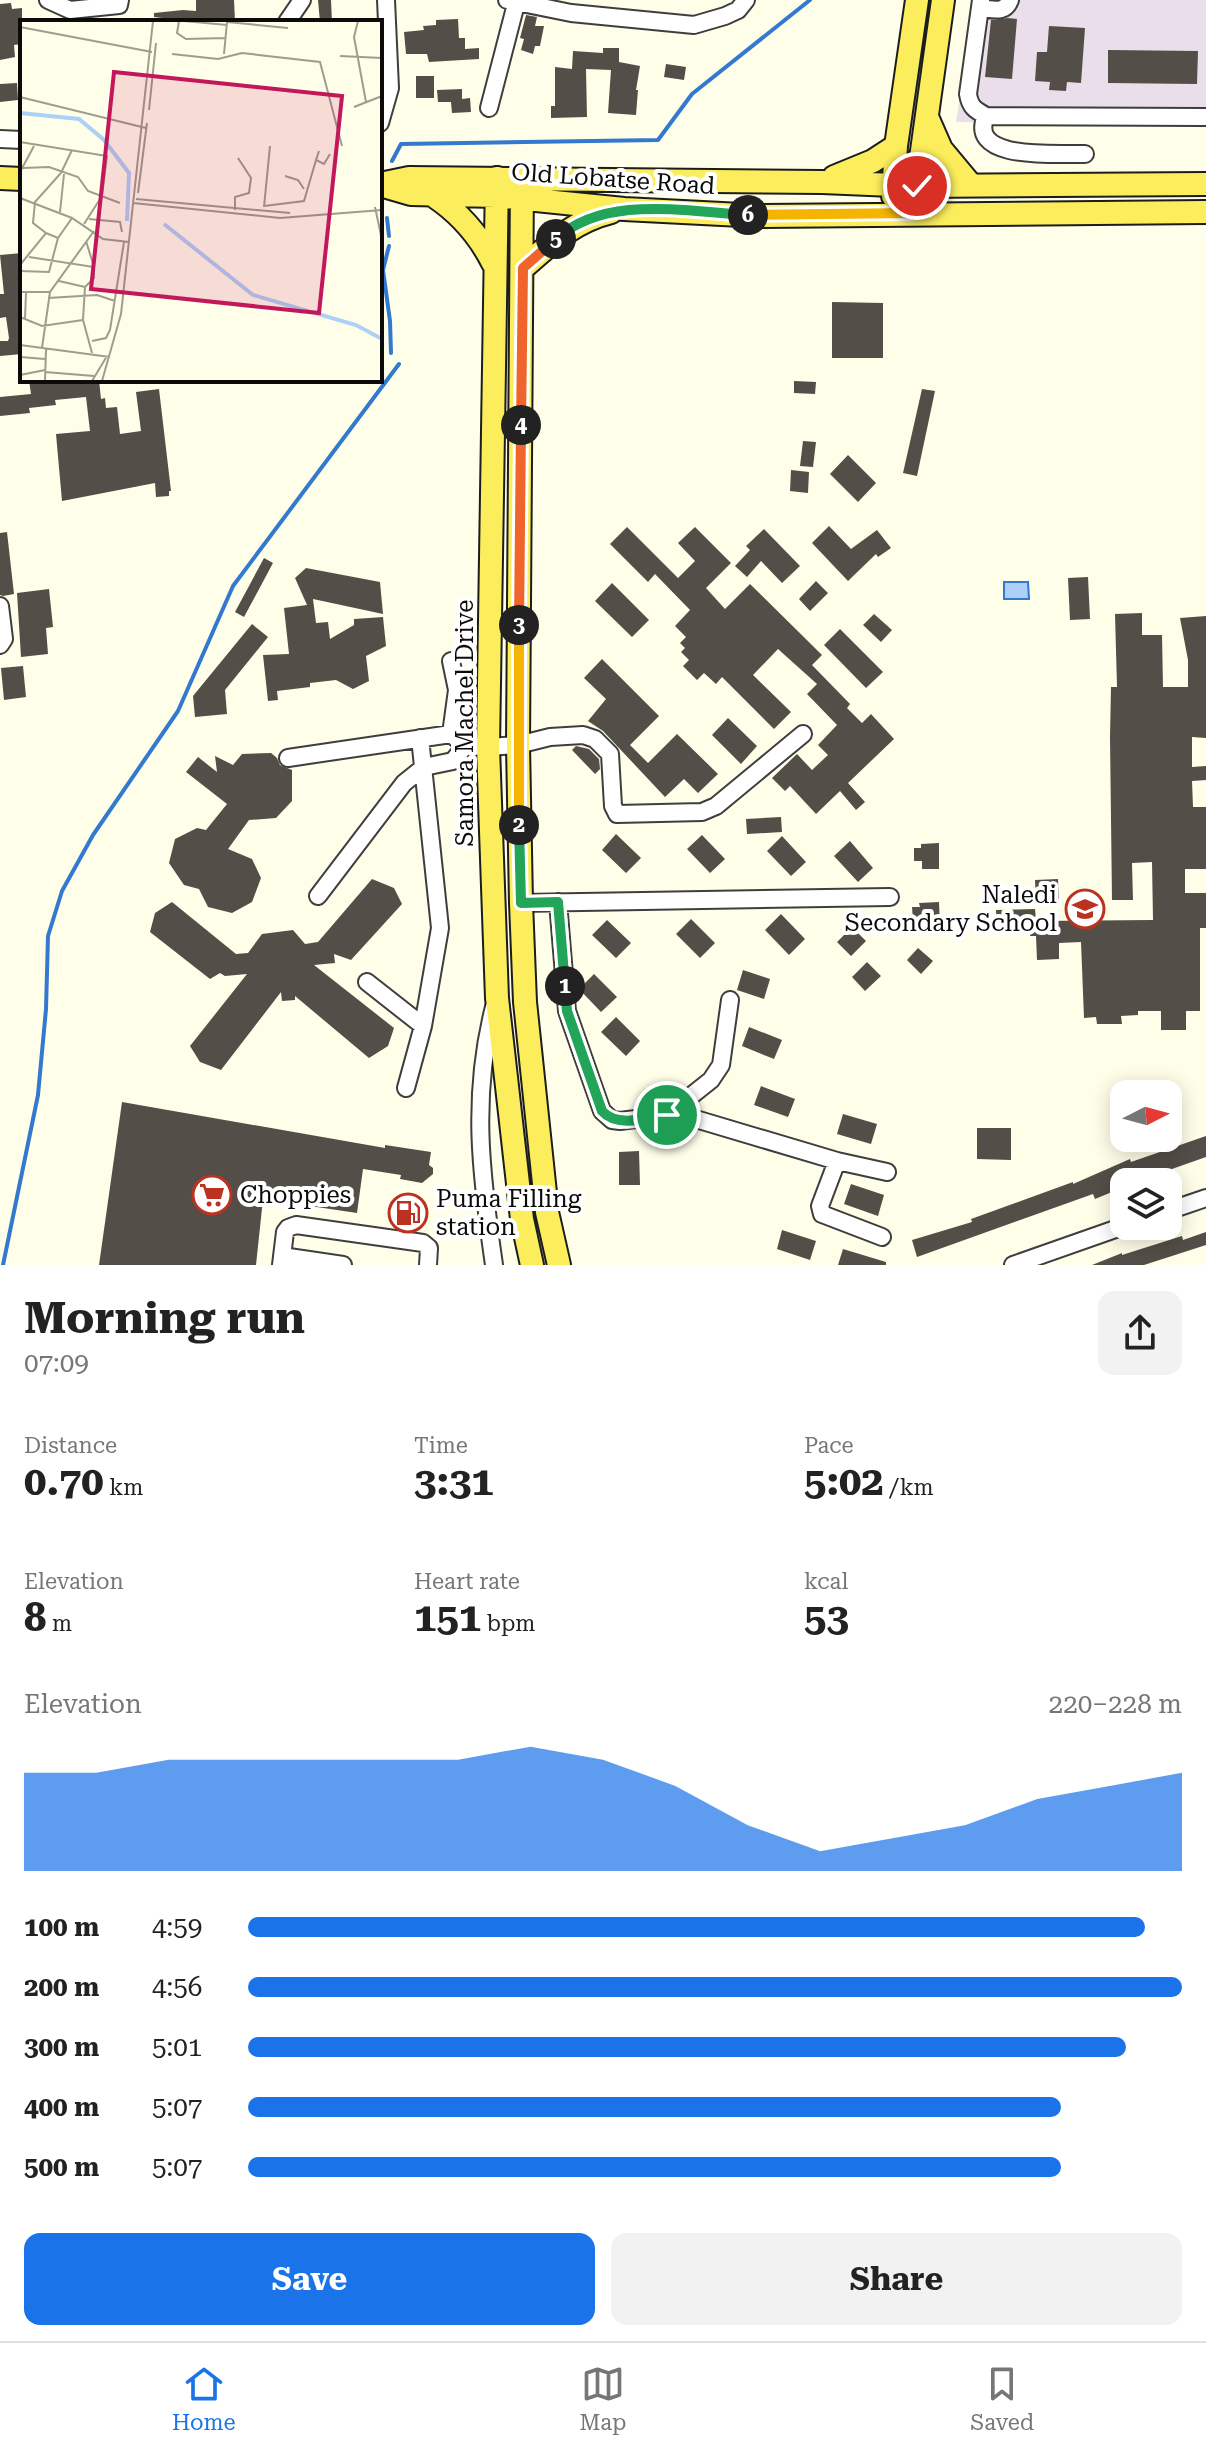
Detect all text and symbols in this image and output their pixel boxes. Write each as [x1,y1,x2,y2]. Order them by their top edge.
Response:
inset map [20,20,382,382]
pin [883,152,951,220]
street label: Old Lobatse Road [510,158,716,200]
icon: check [895,164,939,208]
pin: 6 [728,195,768,235]
text: 6 [742,202,754,227]
pin: 5 [536,219,576,259]
text: 5 [550,226,562,251]
pin: 4 [501,405,541,445]
text: 4 [515,412,527,437]
street label: Samora Machel Drive [451,600,479,846]
pin: 3 [499,605,539,645]
text: 3 [513,612,525,637]
pin: 2 [499,805,539,845]
text: 2 [513,812,525,837]
place label: Naledi Secondary School [845,881,1057,937]
school or university icon: Naledi Secondary School [1064,888,1106,930]
pin: 1 [545,966,585,1006]
text: 1 [559,973,571,998]
north arrow [1110,1080,1182,1152]
map controls [1110,1080,1182,1240]
pin [633,1081,701,1149]
icon: arrive [645,1093,689,1137]
button: layers [1110,1168,1182,1240]
supermarket icon: Choppies [191,1174,233,1216]
place label: Choppies [240,1181,351,1209]
place label: Puma Filling station [436,1185,582,1241]
fuel station icon: Puma Filling station [387,1192,429,1234]
button: share [1098,1291,1182,1375]
text: Morning run [24,1292,305,1344]
text: 07:09 [24,1348,89,1378]
text: Distance [24,1433,117,1458]
text: Time [414,1433,468,1458]
text: Pace [804,1433,854,1458]
text: 0.70 [24,1458,104,1505]
text: 3:31 [414,1458,494,1505]
text: 5:02 [804,1458,884,1505]
text: km [104,1475,143,1500]
text: /km [884,1475,934,1500]
text: Elevation [24,1569,124,1594]
text: Heart rate [414,1569,520,1594]
text: kcal [804,1569,848,1594]
text: 8 [24,1594,46,1641]
text: 151 [414,1594,481,1641]
text: 53 [804,1594,849,1641]
text: m [46,1611,72,1636]
text: bpm [481,1611,535,1636]
text: Elevation [24,1689,142,1719]
text: 220–228 m [1049,1689,1182,1719]
text: 100 m [24,1912,99,1942]
text: 4:59 [152,1912,202,1942]
text: 200 m [24,1972,99,2002]
text: 4:56 [152,1972,202,2002]
text: 300 m [24,2032,99,2062]
text: 5:01 [152,2032,202,2062]
text: 400 m [24,2092,99,2122]
text: 5:07 [152,2092,202,2122]
text: 500 m [24,2152,99,2182]
text: 5:07 [152,2152,202,2182]
button: Save [24,2233,595,2325]
button: Share [611,2233,1182,2325]
tab: Home [172,2362,236,2435]
tab: Map [579,2362,627,2435]
tab: Saved [970,2362,1034,2435]

